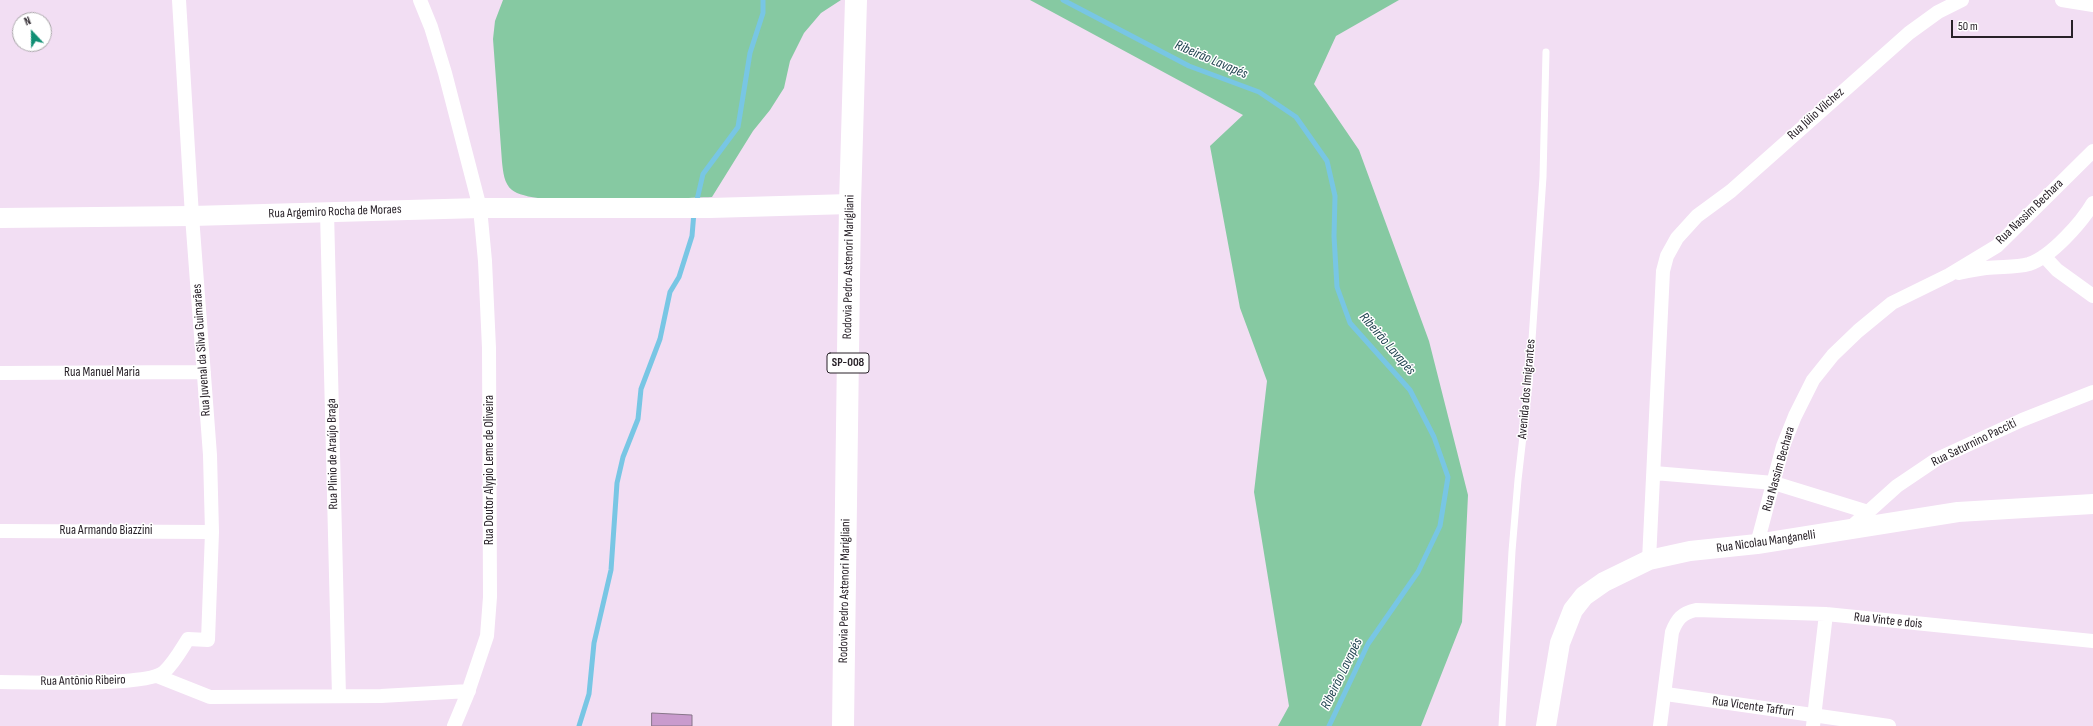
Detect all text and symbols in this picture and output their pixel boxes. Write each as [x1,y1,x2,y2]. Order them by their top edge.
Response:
north arrow [12,12,52,52]
scale bar [1953,12,2075,38]
text: N [23,14,33,28]
text: 50 m [1958,19,1978,34]
water label: Ribeirão Lavapés [1172,37,1250,83]
street label: Rua Júlio Vilchez [1785,85,1847,143]
street label: Rua Nassim Bechara [1993,176,2067,248]
street label: Rodovia Pedro Astenori Marigliani [840,195,858,339]
street label: Rua Argemiro Rocha de Moraes [268,202,402,222]
street label: Rua Juvenal da Silva Guimarães [190,283,214,417]
water label: Ribeirão Lavapés [1355,309,1419,379]
street label: Avenida dos Imigrantes [1515,338,1539,440]
road number: SP-008 [827,353,869,373]
street label: Rua Manuel Maria [64,365,140,381]
street label: Rua Doutor Alypio Leme de Oliveira [482,395,498,545]
street label: Rua Plinio de Araújo Braga [324,398,342,510]
street label: Rua Saturnino Pacciti [1929,416,2019,470]
street label: Rua Nassim Bechara [1759,425,1799,513]
street label: Rodovia Pedro Astenori Marigliani [836,519,854,663]
street label: Rua Armando Biazzini [60,523,152,539]
street label: Rua Nicolau Manganelli [1716,527,1816,557]
street label: Rua Vinte e dois [1853,610,1923,632]
water label: Ribeirão Lavapés [1318,636,1366,712]
street label: Rua Antônio Ribeiro [40,672,126,690]
street label: Rua Vicente Taffuri [1711,694,1795,720]

